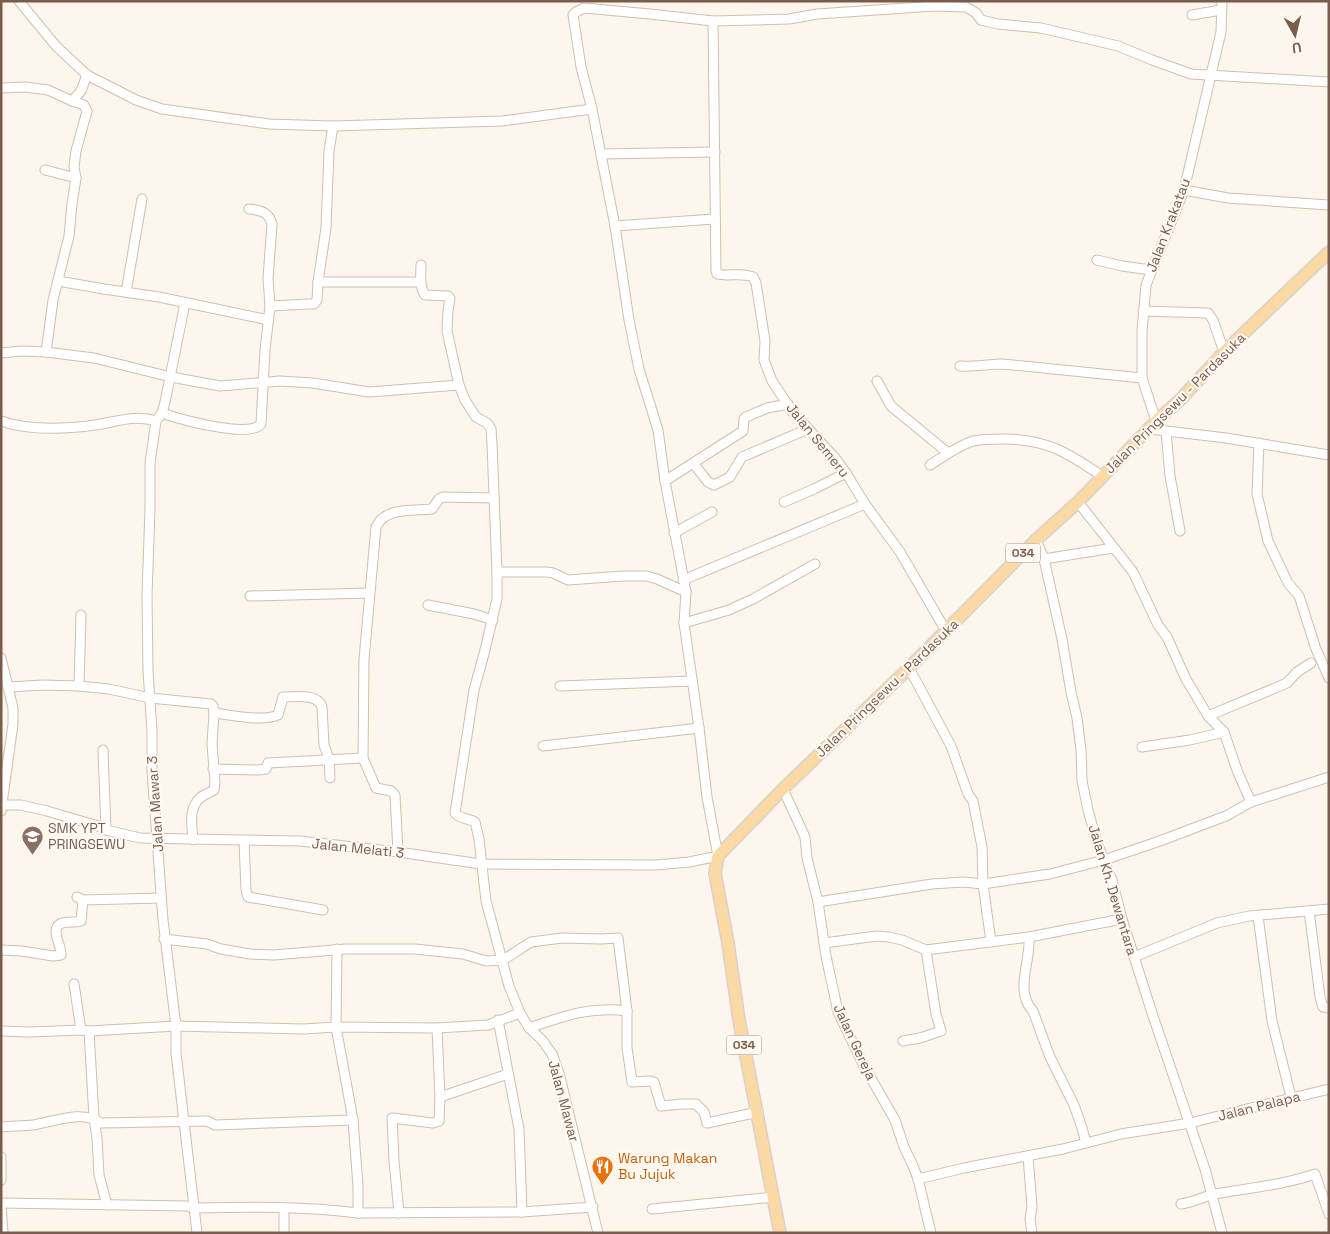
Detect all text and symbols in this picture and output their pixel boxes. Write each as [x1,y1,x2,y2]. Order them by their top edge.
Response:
north arrow [1270,10,1320,60]
text: U [1291,38,1303,57]
street label: Jalan Krakatau [1142,176,1194,274]
street label: Jalan Pringsewu - Pardasuka [1101,329,1249,477]
street label: Jalan Semeru [782,399,854,481]
road number: 034 [1006,544,1040,562]
street label: Jalan Pringsewu - Pardasuka [812,615,962,761]
street label: Jalan Mawar 3 [143,755,167,853]
place label: SMK YPT PRINGSEWU [48,819,125,853]
street label: Jalan Kh. Dewantara [1085,822,1141,958]
school or university icon: SMK YPT PRINGSEWU [20,824,44,855]
street label: Jalan Melati 3 [311,834,405,862]
street label: Jalan Gereja [830,1001,880,1083]
road number: 034 [726,1036,762,1054]
street label: Jalan Mawar [544,1058,584,1144]
street label: Jalan Palapa [1216,1087,1302,1125]
place label: Warung Makan Bu Jujuk [618,1149,717,1183]
restaurant icon: Warung Makan Bu Jujuk [590,1154,614,1185]

